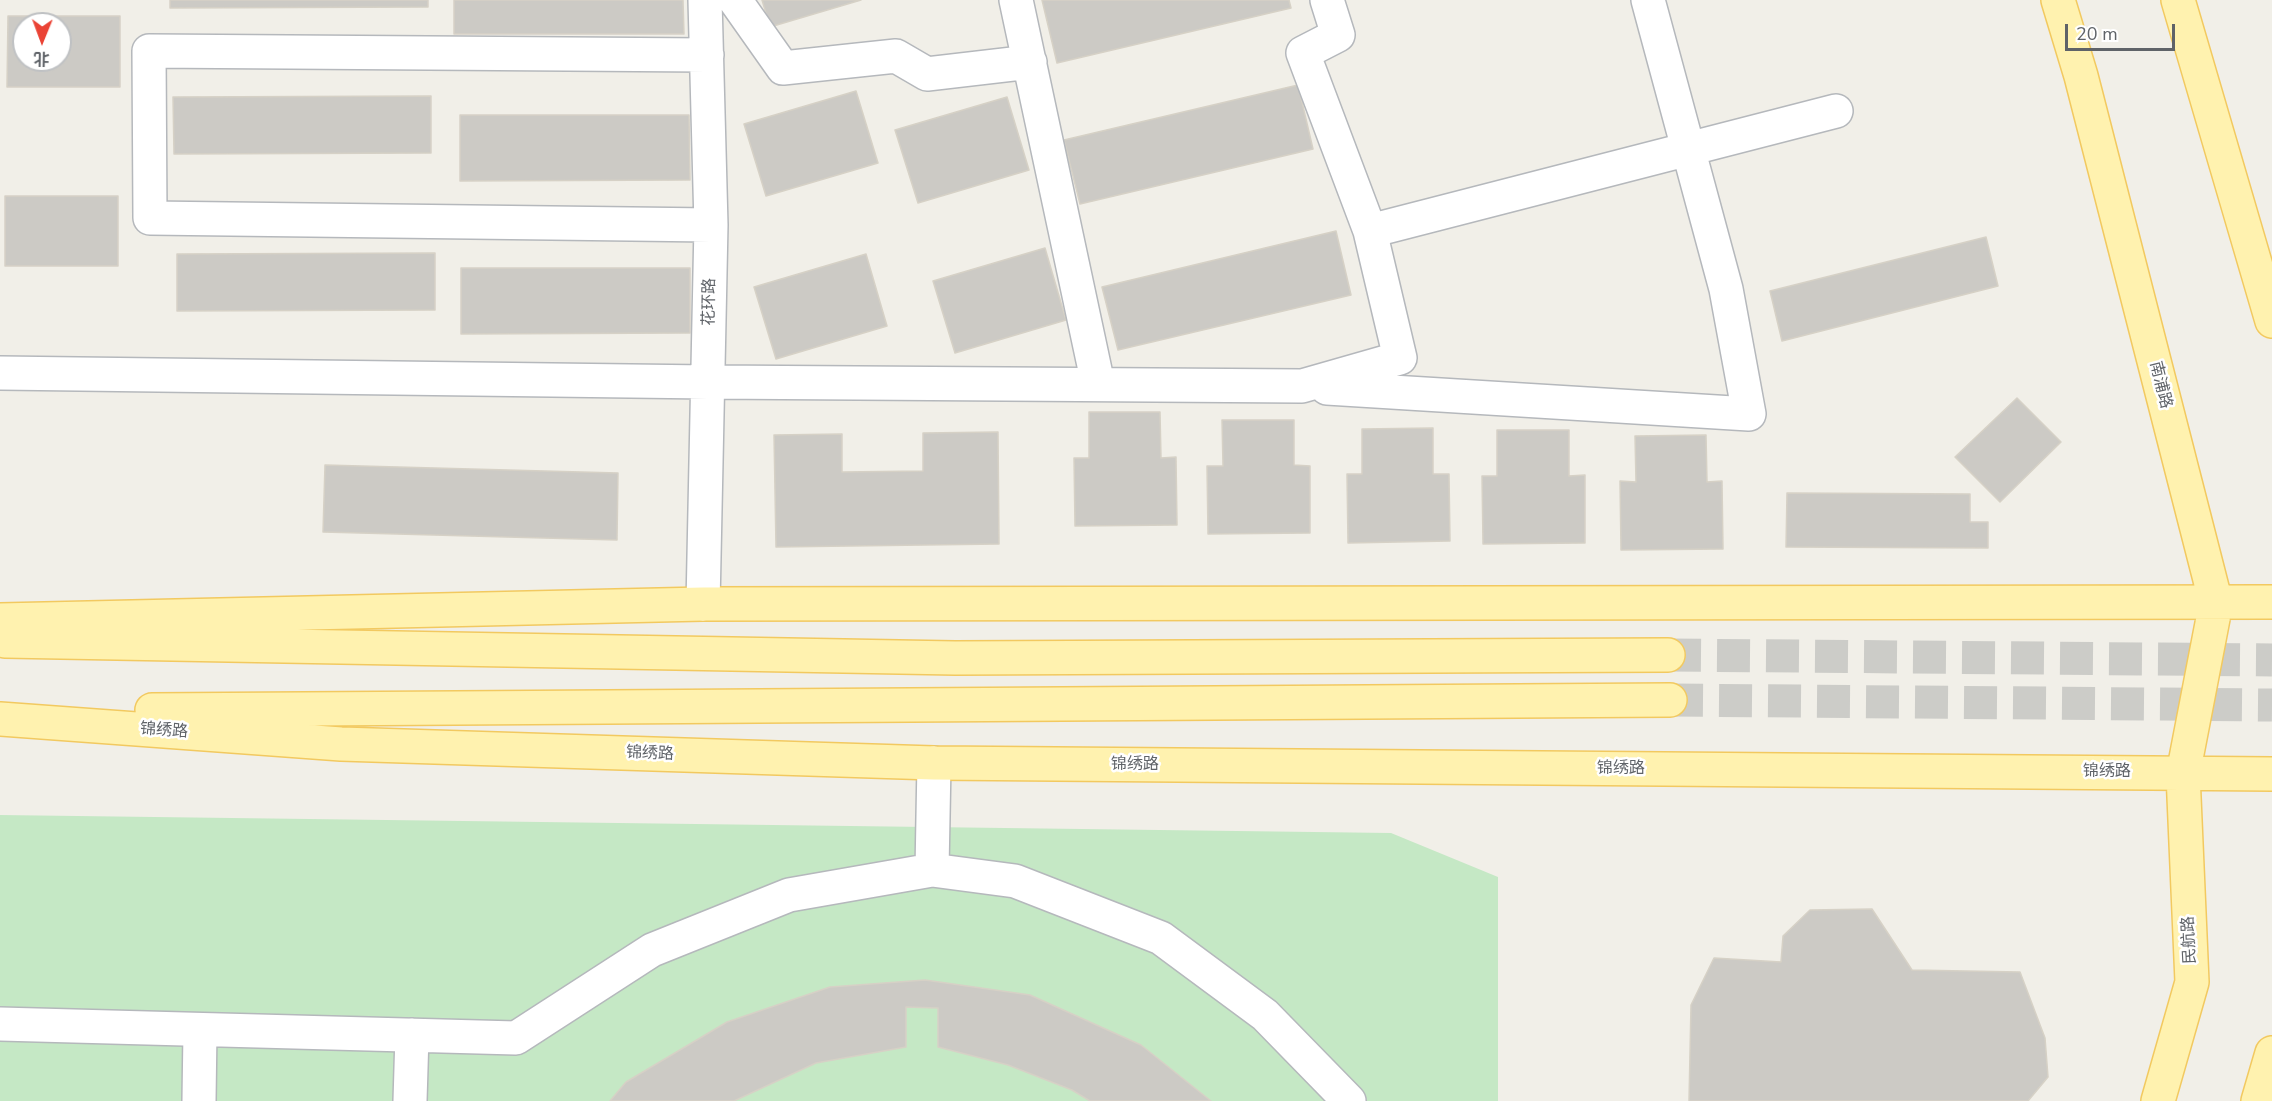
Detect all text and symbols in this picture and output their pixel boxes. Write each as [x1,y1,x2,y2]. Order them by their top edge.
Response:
north arrow [12,12,72,72]
scale bar [2068,12,2178,50]
text: 20 m [2076,22,2118,46]
text: 北 [34,47,50,69]
street label: 花环路 [700,278,720,326]
street label: 南浦路 [2145,359,2175,411]
street label: 锦绣路 [139,720,189,742]
street label: 锦绣路 [626,744,674,764]
street label: 锦绣路 [1111,755,1159,775]
street label: 锦绣路 [1597,759,1645,779]
street label: 锦绣路 [2083,762,2131,782]
street label: 民航路 [2179,916,2201,964]

